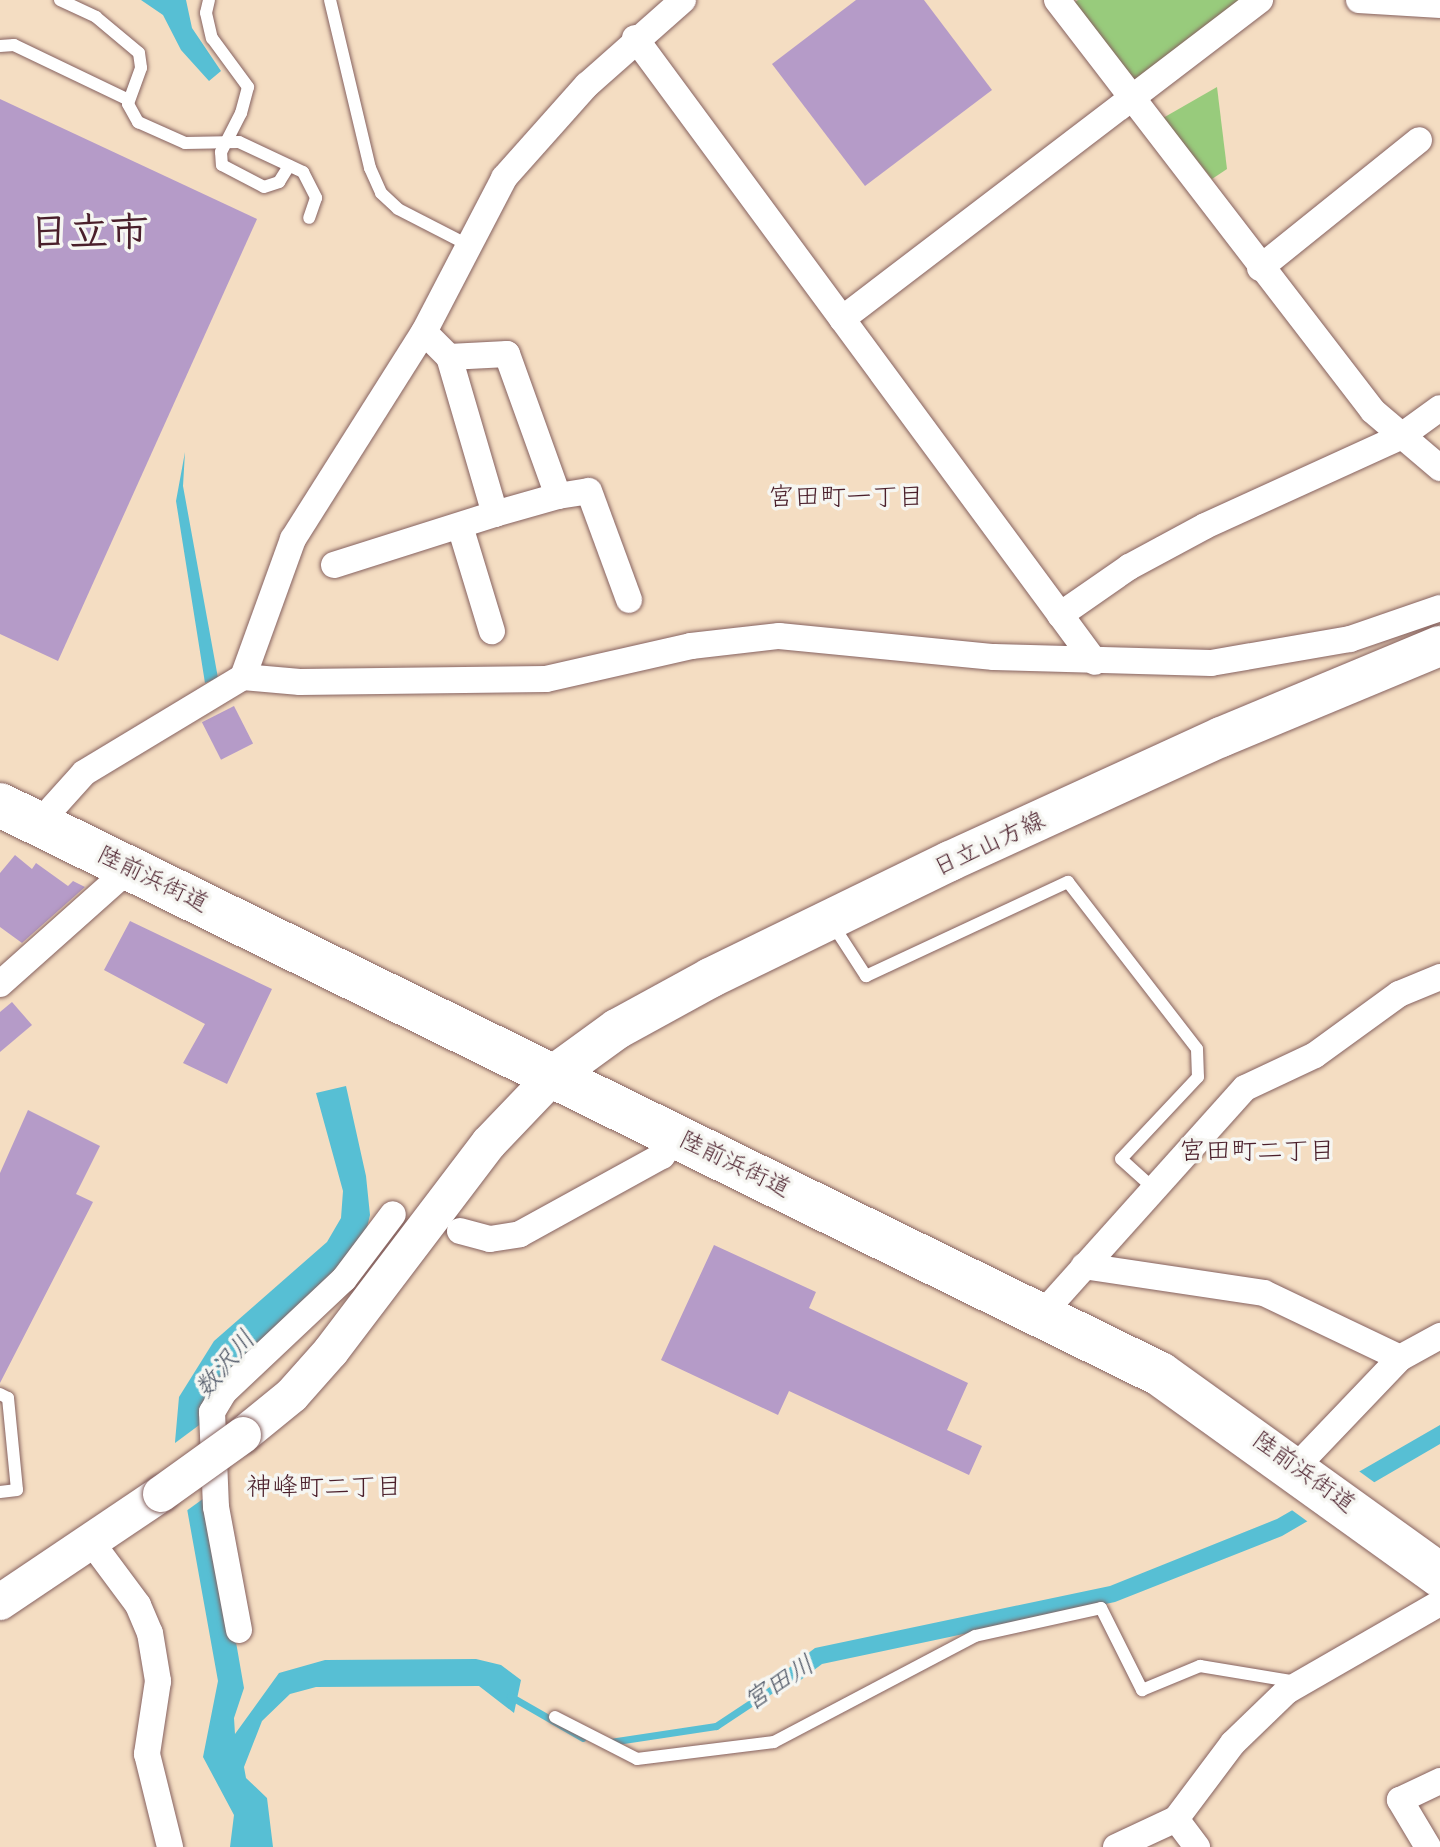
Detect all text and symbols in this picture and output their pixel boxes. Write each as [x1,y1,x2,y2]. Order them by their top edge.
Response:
district label: 日立市 [29,208,149,256]
district label: 宮田町一丁目 [768,481,924,513]
street label: 日立山方線 [929,806,1049,882]
street label: 陸前浜街道 [93,840,213,918]
street label: 陸前浜街道 [675,1125,795,1203]
district label: 宮田町二丁目 [1179,1135,1335,1167]
water label: 数沢川 [188,1324,262,1404]
street label: 陸前浜街道 [1247,1425,1361,1519]
district label: 神峰町二丁目 [246,1471,402,1503]
water label: 宮田川 [738,1649,820,1717]

